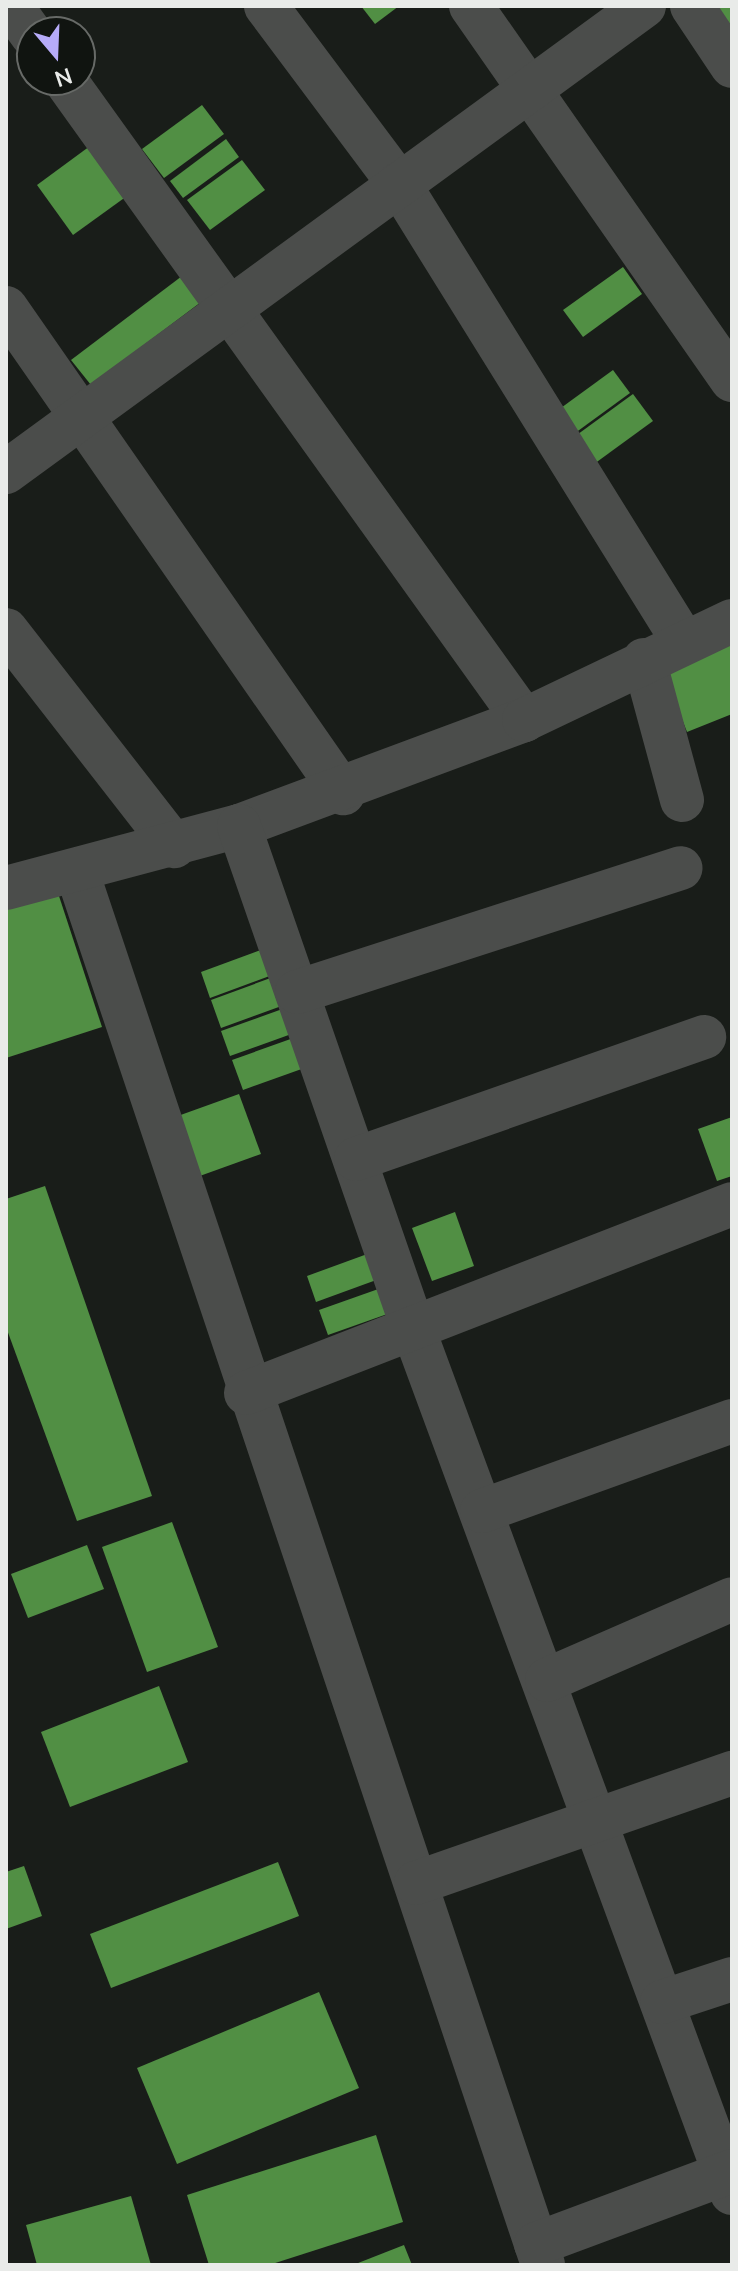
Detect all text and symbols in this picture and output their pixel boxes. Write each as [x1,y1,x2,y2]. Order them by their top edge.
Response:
north arrow [16,16,96,96]
text: N [50,60,76,94]

